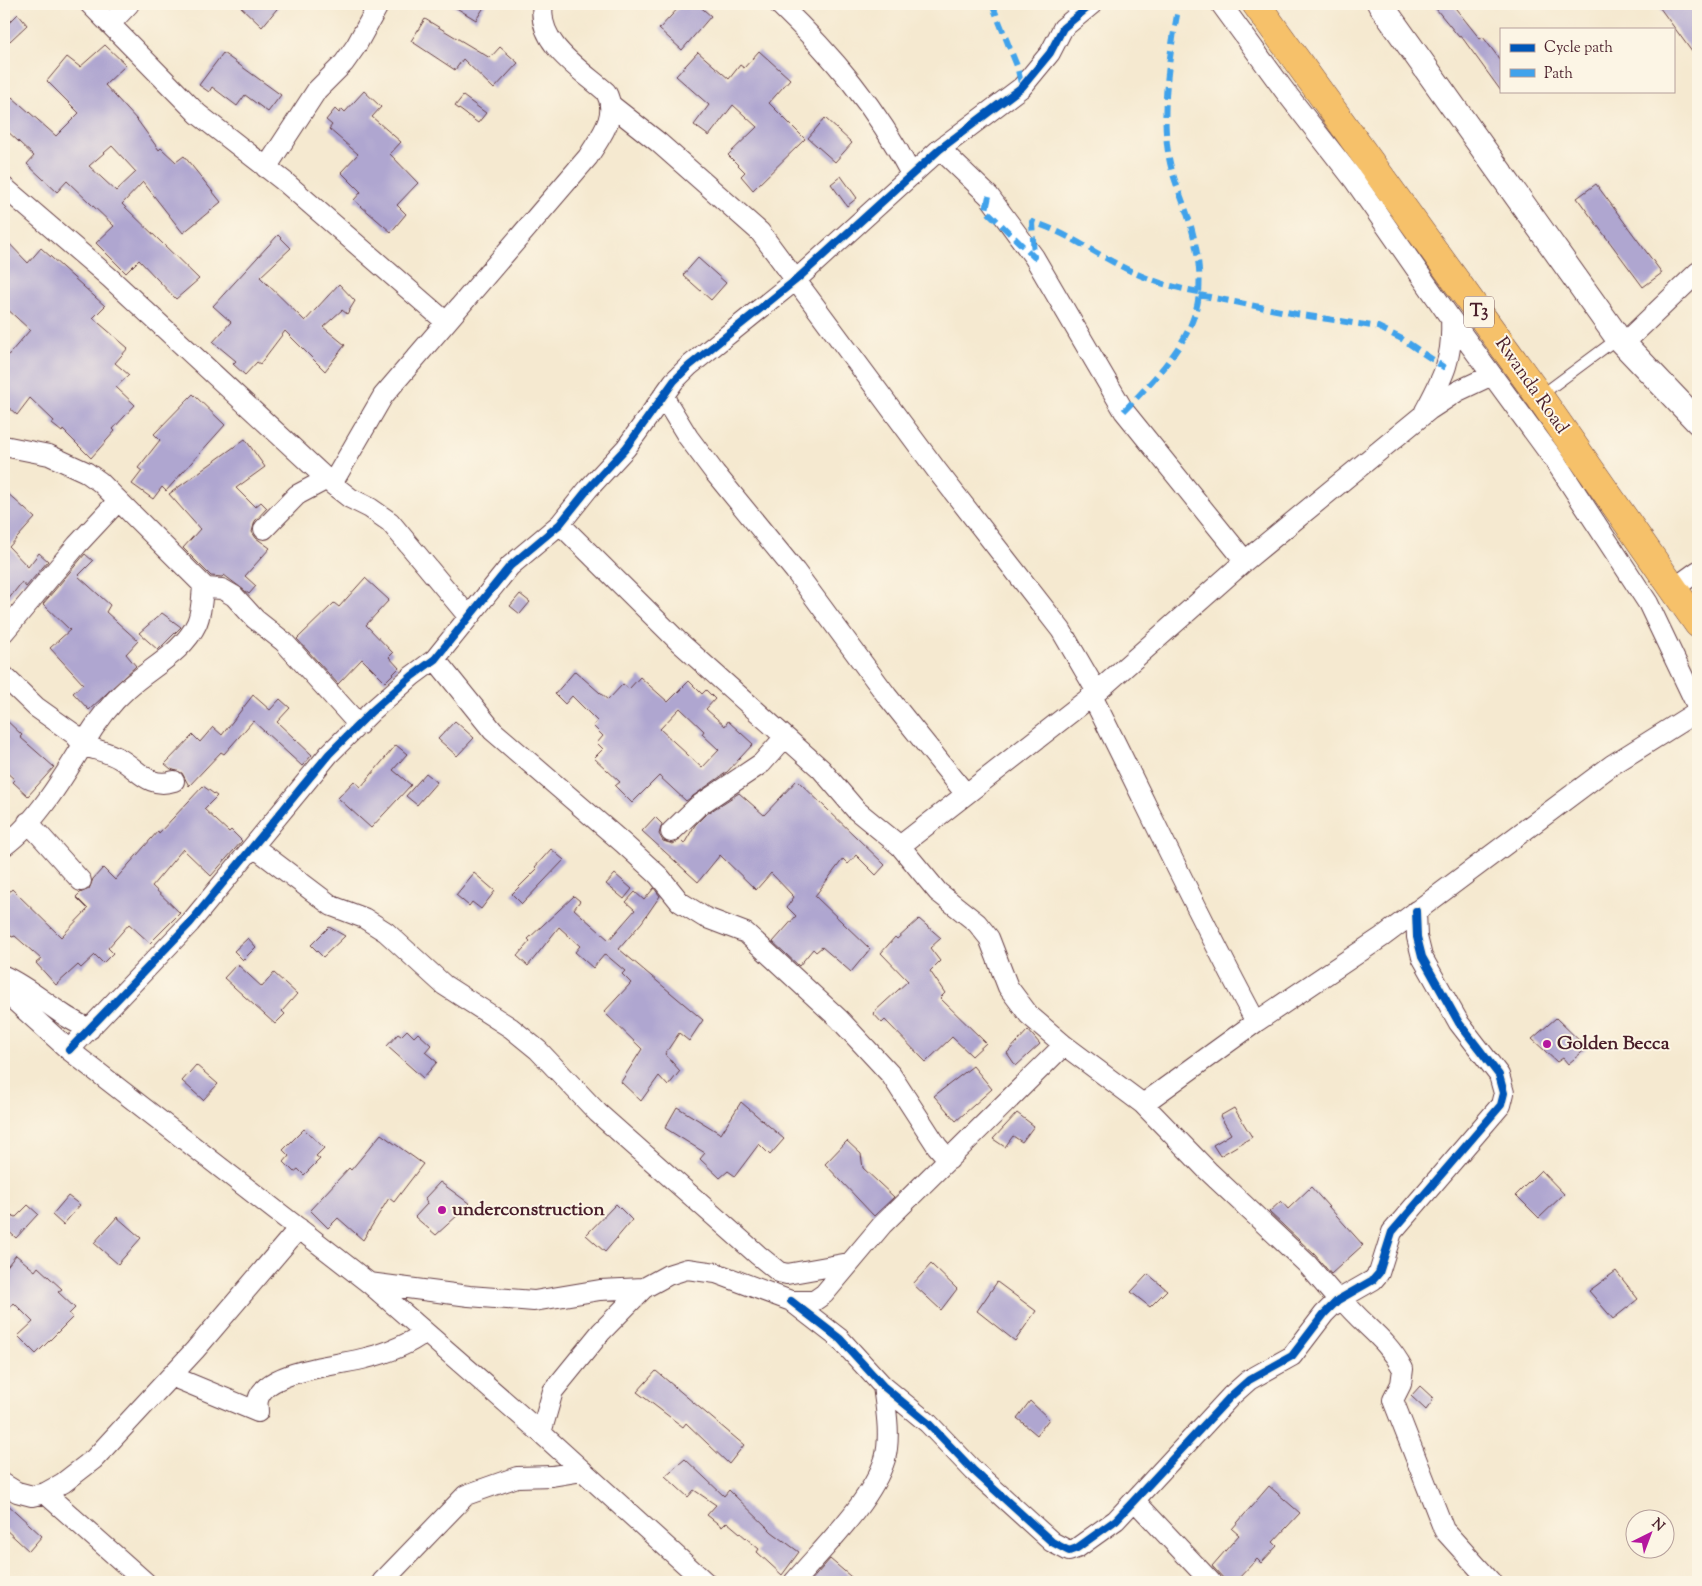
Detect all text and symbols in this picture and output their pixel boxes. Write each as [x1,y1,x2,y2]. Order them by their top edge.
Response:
legend [1500,28,1674,92]
text: Cycle path [1544,38,1613,59]
text: Path [1544,64,1573,85]
road number: T3 [1464,296,1494,328]
street label: Rwanda Road [1488,332,1575,440]
place label: Golden Becca [1557,1031,1670,1058]
marker: Golden Becca [1541,1038,1553,1050]
place label: underconstruction [452,1197,605,1224]
marker: underconstruction [436,1204,448,1216]
north arrow [1624,1508,1674,1558]
text: N [1647,1515,1668,1537]

